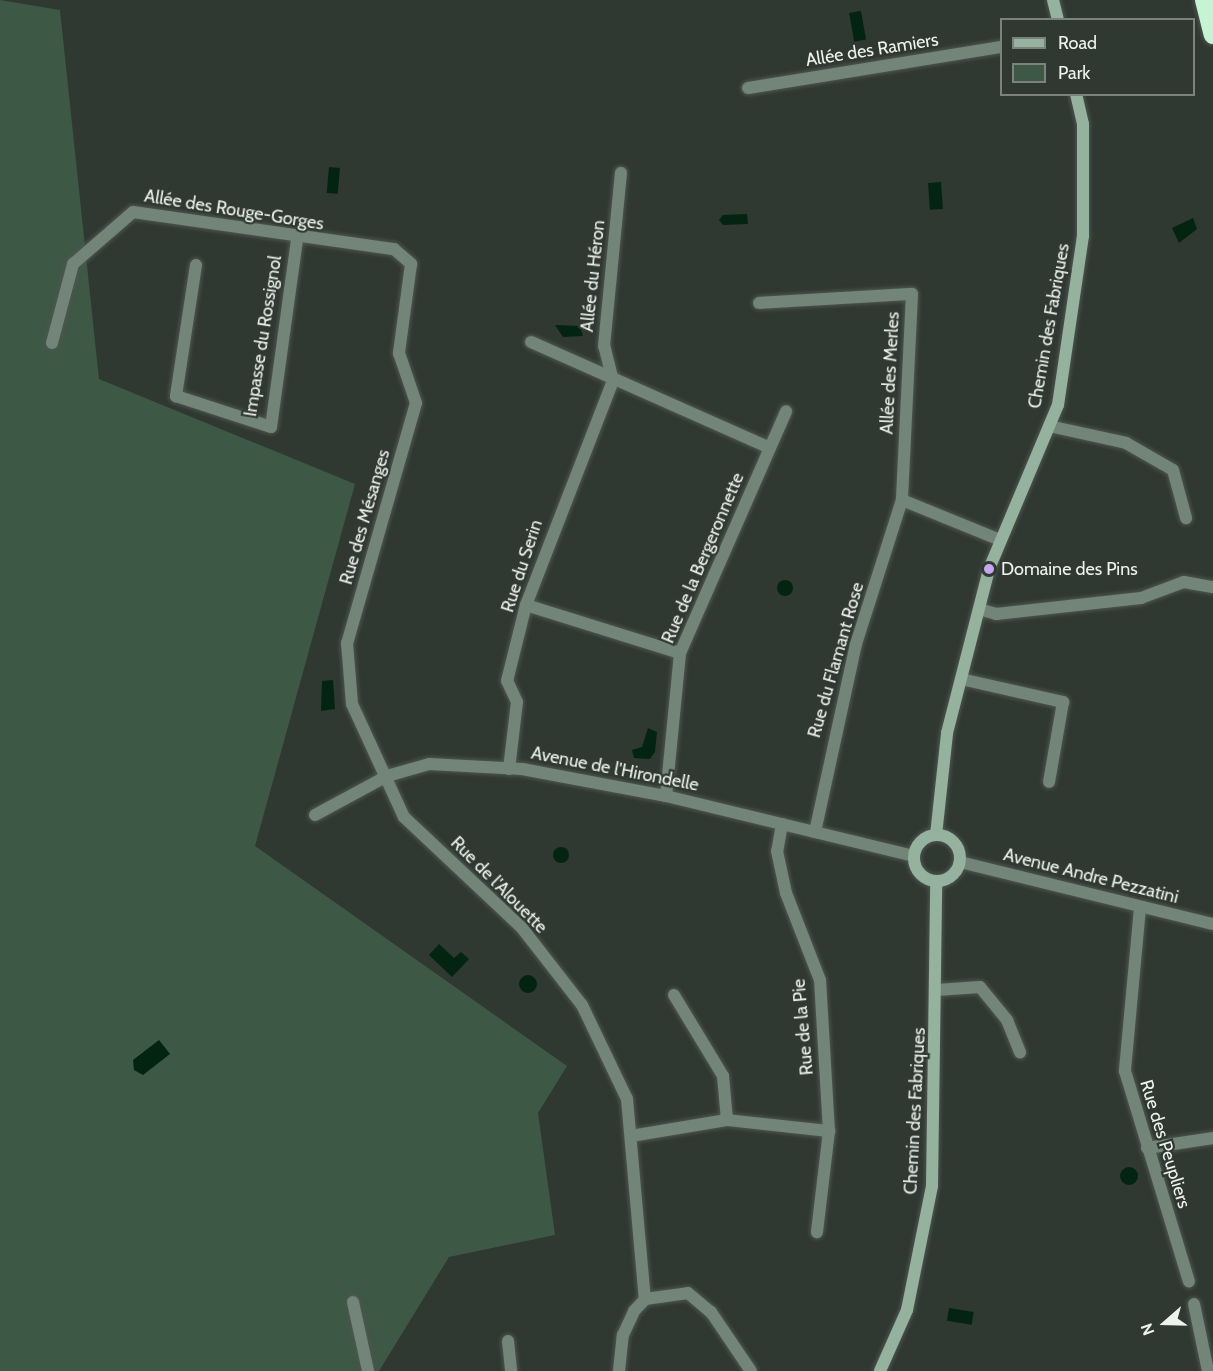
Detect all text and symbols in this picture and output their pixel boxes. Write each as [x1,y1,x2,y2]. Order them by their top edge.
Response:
legend [1000,18,1195,96]
street label: Allée des Ramiers [804,29,940,71]
text: Road [1058,32,1097,54]
text: Park [1058,62,1090,84]
street label: Allée des Rouge-Gorges [143,185,325,235]
street label: Allée du Héron [576,219,610,333]
street label: Chemin des Fabriques [1024,242,1074,410]
street label: Impasse du Rossignol [240,254,286,418]
street label: Allée des Merles [876,311,904,435]
street label: Rue des Mésanges [335,447,395,587]
street label: Rue de la Bergeronnette [657,469,749,647]
street label: Rue du Serin [497,517,547,615]
place label: Domaine des Pins [1001,558,1138,580]
marker: Domaine des Pins [982,562,996,576]
street label: Rue du Flamant Rose [803,580,869,740]
street label: Avenue de l'Hirondelle [529,742,701,796]
street label: Rue de l'Alouette [446,832,552,938]
street label: Avenue Andre Pezzatini [1001,844,1181,908]
street label: Rue de la Pie [788,978,818,1076]
street label: Chemin des Fabriques [900,1027,930,1195]
street label: Rue des Peupliers [1135,1077,1195,1211]
north arrow [1135,1293,1195,1353]
text: N [1137,1321,1158,1338]

